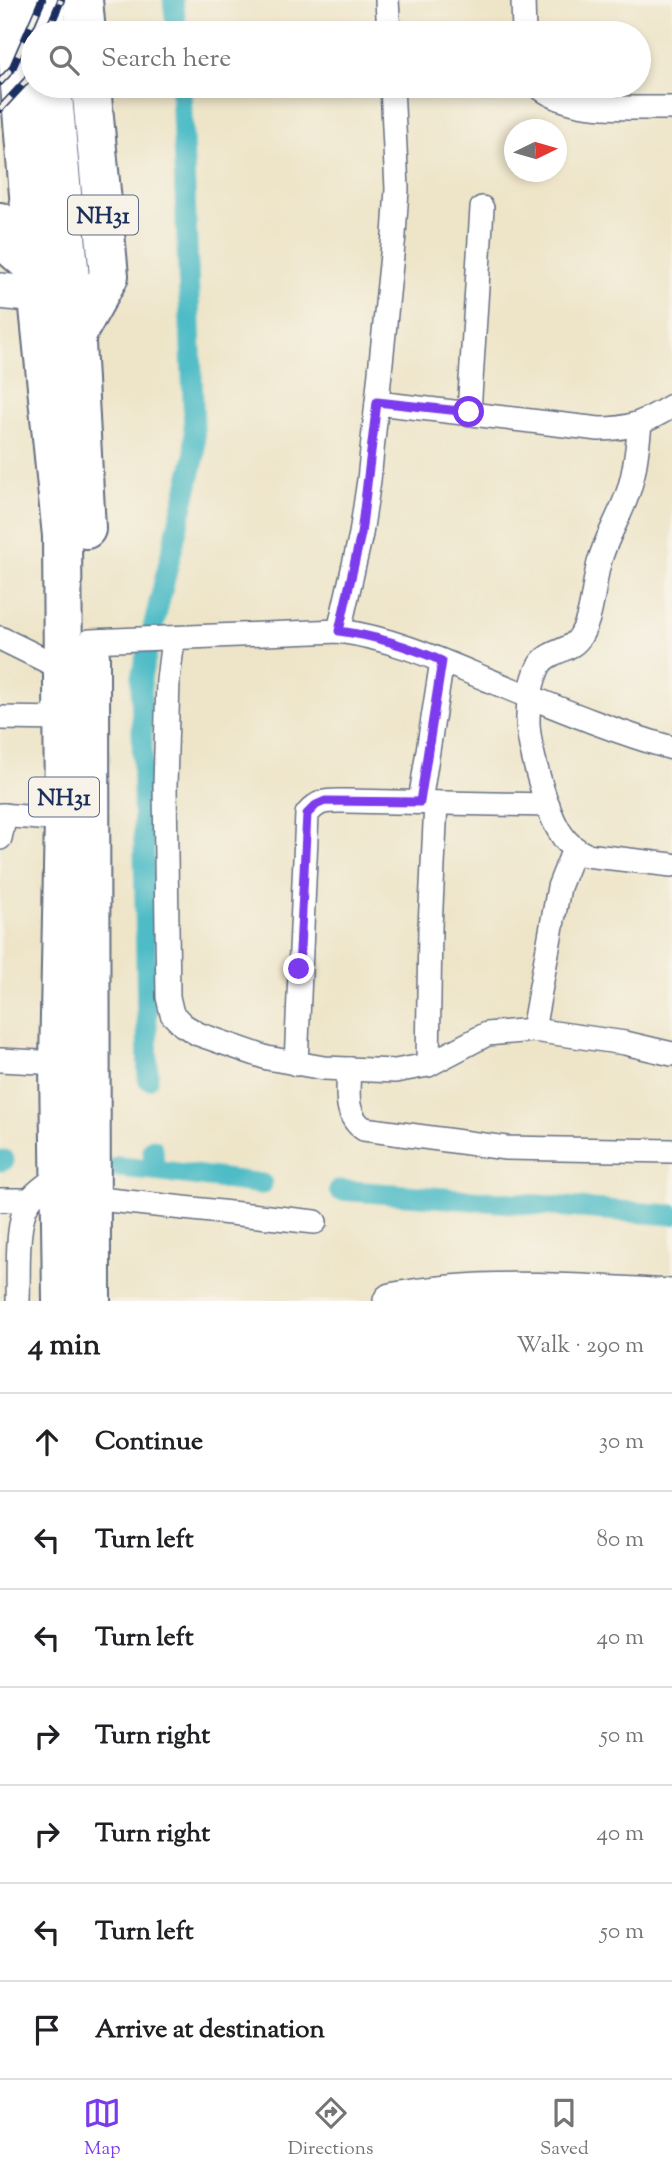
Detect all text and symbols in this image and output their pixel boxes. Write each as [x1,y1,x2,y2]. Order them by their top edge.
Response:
search box [21,21,651,98]
icon: search [45,41,83,79]
text: Search here [101,41,231,78]
north arrow [504,119,567,182]
road number: NH31 [68,196,138,234]
route start [453,396,484,427]
road number: NH31 [29,778,99,817]
route end [283,953,314,984]
text: 4 min [28,1325,101,1368]
text: Walk · 290 m [516,1330,644,1363]
icon: ahead [28,1423,66,1461]
text: Continue [95,1424,203,1461]
text: 30 m [599,1426,644,1459]
icon: left [28,1521,66,1559]
text: Turn left [95,1522,194,1559]
text: 80 m [596,1524,644,1557]
icon: left [28,1619,66,1657]
text: Turn left [95,1620,194,1657]
text: 40 m [597,1622,644,1655]
icon: right [28,1717,66,1755]
text: Turn right [95,1718,210,1755]
text: 50 m [600,1720,644,1753]
icon: right [28,1815,66,1853]
text: Turn right [95,1816,210,1853]
text: 40 m [597,1818,644,1851]
icon: left [28,1913,66,1951]
text: Turn left [95,1914,194,1951]
text: 50 m [600,1916,644,1949]
icon: arrive [28,2011,66,2049]
text: Arrive at destination [95,2012,325,2049]
tab: Map [83,2094,121,2163]
tab: Directions [288,2094,373,2163]
tab: Saved [540,2094,589,2163]

